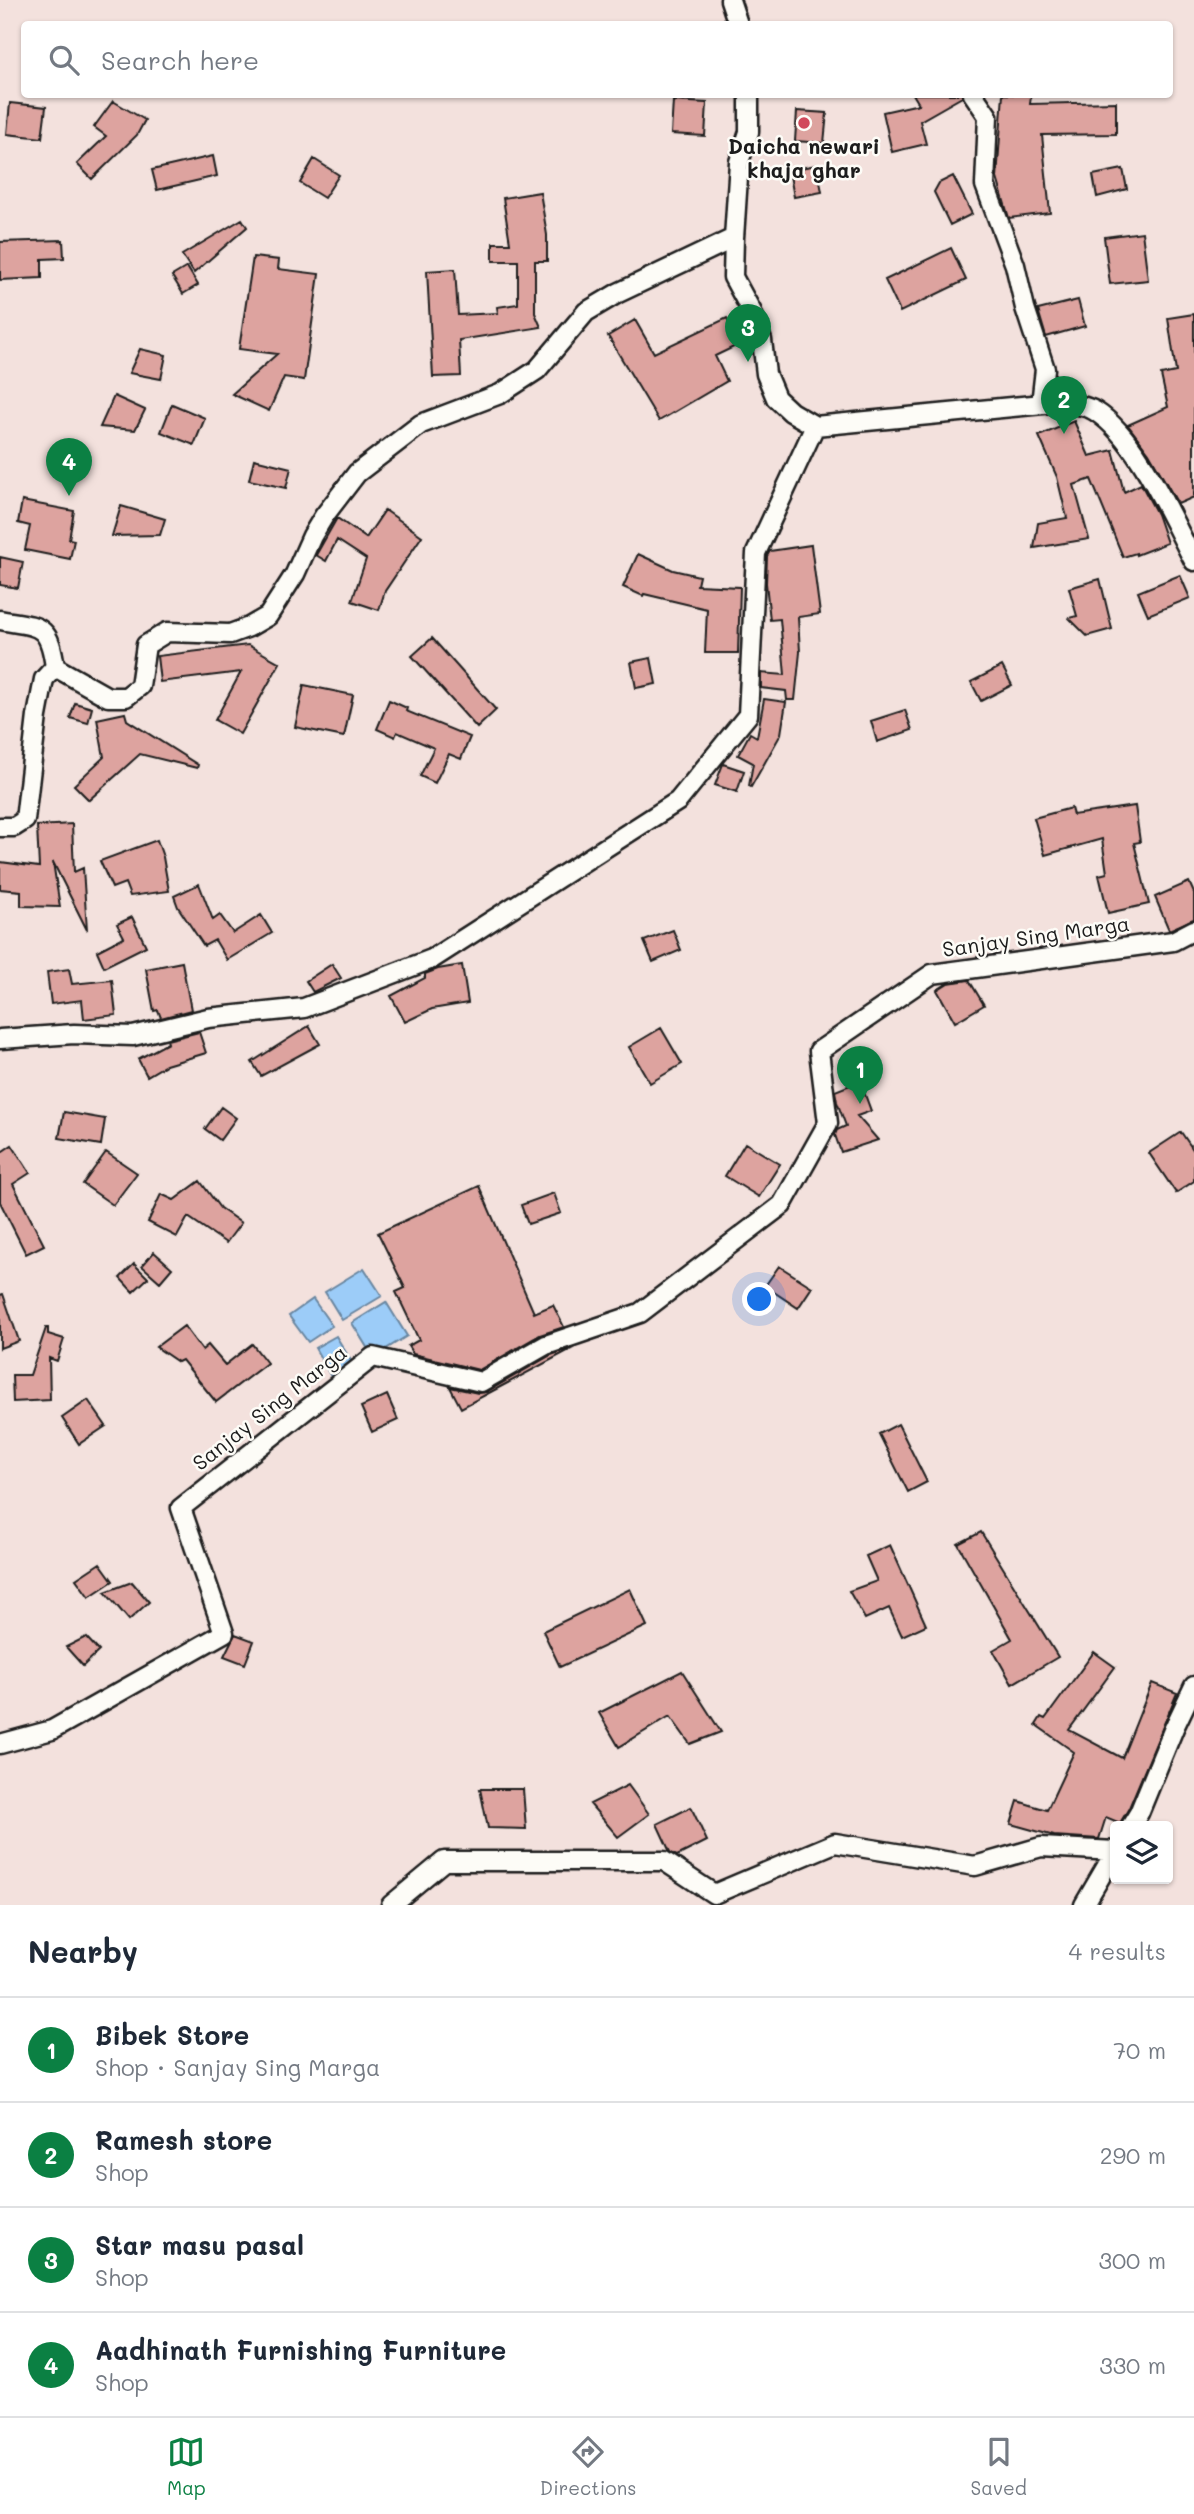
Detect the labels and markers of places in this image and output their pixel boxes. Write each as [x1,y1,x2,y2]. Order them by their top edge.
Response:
marker: Daicha newari khaja ghar [796,115,812,131]
place label: Daicha newari khaja ghar [728,132,880,183]
pin: 3 [725,304,771,362]
pin: 2 [1041,376,1087,434]
pin: 4 [46,438,92,496]
pin: 1 [837,1046,883,1104]

